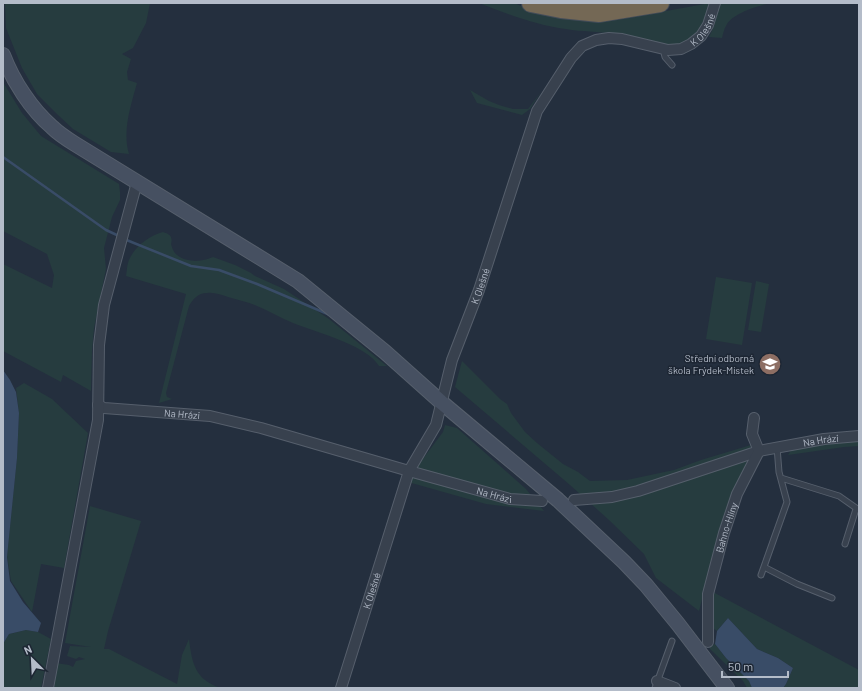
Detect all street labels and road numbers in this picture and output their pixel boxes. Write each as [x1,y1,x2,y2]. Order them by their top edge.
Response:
street label: K Olešné [687,12,717,49]
street label: K Olešné [468,266,492,306]
street label: Na Hrázi [164,407,201,421]
street label: Na Hrázi [802,432,839,449]
street label: Na Hrázi [475,484,512,505]
street label: Bahno-Hlíny [713,500,740,554]
street label: K Olešné [360,571,383,610]

